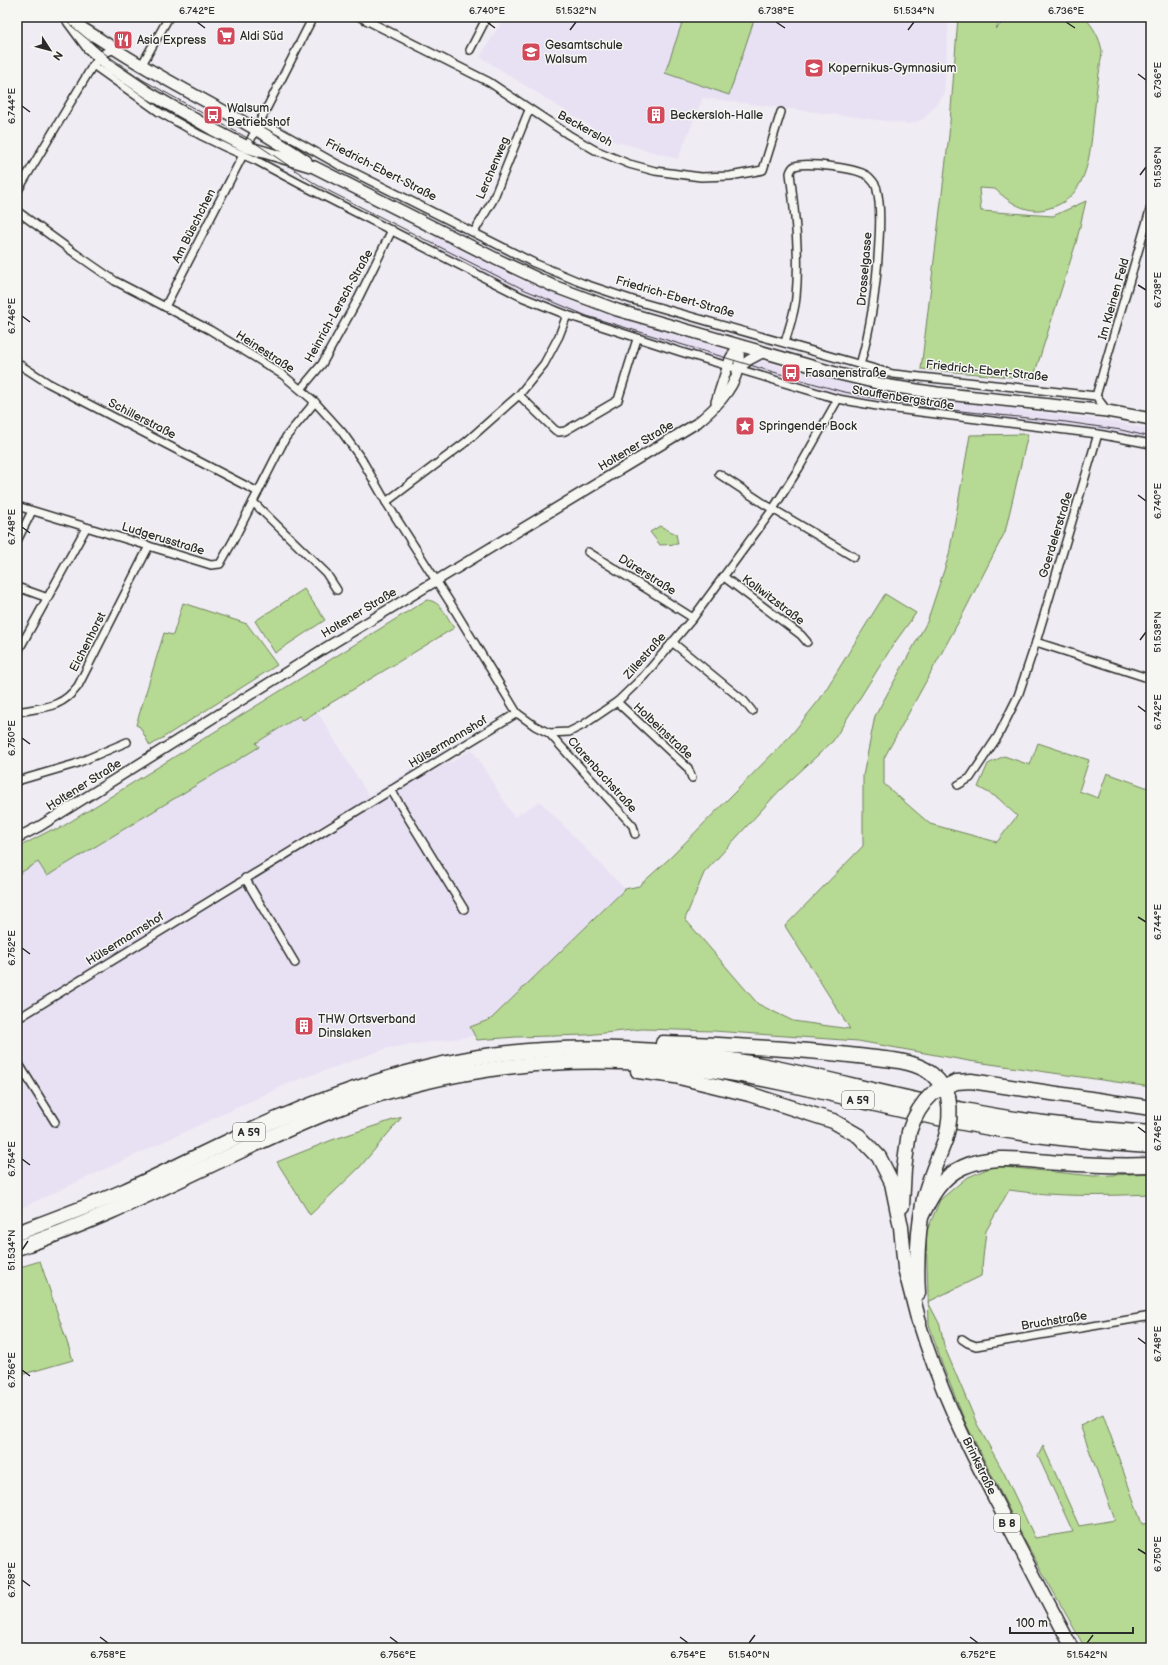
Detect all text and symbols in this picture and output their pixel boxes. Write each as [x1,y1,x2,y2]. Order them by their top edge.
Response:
text: 6.742°E [179,5,215,17]
text: 6.740°E [469,5,505,17]
text: 51.532°N [555,5,597,17]
text: 6.738°E [758,5,794,17]
text: 51.534°N [893,5,935,17]
text: 6.736°E [1048,5,1085,17]
supermarket icon: Aldi Süd [215,25,237,47]
restaurant icon: Asia Express [112,29,134,51]
place label: Aldi Süd [240,29,284,44]
north arrow [30,30,70,70]
place label: Asia Express [137,33,206,48]
place label: Gesamtschule Walsum [545,38,623,67]
school or university icon: Gesamtschule Walsum [520,41,542,63]
text: N [50,48,65,63]
school or university icon: Kopernikus-Gymnasium [803,57,825,79]
place label: Kopernikus-Gymnasium [828,61,957,76]
text: 6.736°E [1152,61,1164,98]
text: 6.744°E [6,88,18,124]
place label: Walsum Betriebshof [227,101,290,130]
bus stop icon: Walsum Betriebshof [202,104,224,126]
building icon: Beckersloh-Halle [645,104,667,126]
street label: Beckersloh [555,108,616,150]
place label: Beckersloh-Halle [670,108,763,123]
street label: Lerchenweg [473,134,513,202]
street label: Friedrich-Ebert-Straße [323,135,439,205]
text: 51.536°N [1152,146,1164,188]
street label: Am Büschchen [169,186,219,266]
street label: Drosselgasse [854,231,876,307]
street label: Heinrich-Lersch-Straße [302,247,376,365]
street label: Im Kleinen Feld [1095,256,1133,342]
text: 6.738°E [1152,272,1164,308]
street label: Friedrich-Ebert-Straße [614,273,736,321]
text: 6.746°E [6,298,18,334]
street label: Heinestraße [233,327,297,377]
street label: Friedrich-Ebert-Straße [925,357,1049,385]
bus stop icon: Fasanenstraße [780,362,802,384]
place label: Fasanenstraße [805,366,886,381]
street label: Stauffenbergstraße [851,383,955,413]
street label: Schillerstraße [106,395,178,443]
place icon: Springender Bock [734,415,756,437]
street label: Holtener Straße [595,418,677,474]
place label: Springender Bock [759,419,857,434]
text: 6.740°E [1152,483,1164,519]
street label: Goerdelerstraße [1036,490,1076,580]
text: 6.748°E [6,509,18,545]
street label: Ludgerusstraße [120,519,206,559]
street label: Dürerstraße [615,551,679,599]
street label: Kollwitzstraße [739,572,807,628]
street label: Holtener Straße [318,585,400,641]
street label: Eichenhorst [67,609,110,674]
text: 51.538°N [1152,611,1164,653]
street label: Zillestraße [620,630,669,683]
text: 6.742°E [1152,694,1164,730]
street label: Holbeinstraße [630,700,696,762]
street label: Hülsermannshof [406,713,490,771]
text: 6.750°E [6,720,18,756]
street label: Clarenbachstraße [564,734,640,816]
street label: Holtener Straße [44,756,124,814]
text: 6.744°E [1152,904,1164,940]
street label: Hülsermannshof [83,909,167,969]
text: 6.752°E [6,930,18,966]
place label: THW Ortsverband Dinslaken [318,1012,416,1041]
building icon: THW Ortsverband Dinslaken [293,1015,315,1037]
road number: A 59 [842,1091,874,1109]
text: 6.746°E [1152,1115,1164,1151]
road number: A 59 [233,1123,265,1141]
text: 6.754°E [6,1141,18,1177]
text: 51.534°N [6,1229,18,1271]
street label: Bruchstraße [1020,1308,1088,1334]
text: 6.748°E [1152,1326,1164,1362]
text: 6.756°E [6,1352,18,1388]
street label: Brinkstraße [959,1435,999,1497]
road number: B 8 [994,1514,1020,1532]
text: 6.750°E [1152,1536,1164,1572]
text: 6.758°E [6,1562,18,1598]
scale bar [1010,1609,1133,1635]
text: 100 m [1016,1616,1048,1631]
text: 6.758°E [90,1649,126,1661]
text: 6.756°E [380,1649,416,1661]
text: 6.754°E [670,1649,706,1661]
text: 51.540°N [728,1649,770,1661]
text: 6.752°E [960,1649,996,1661]
text: 51.542°N [1066,1649,1108,1661]

